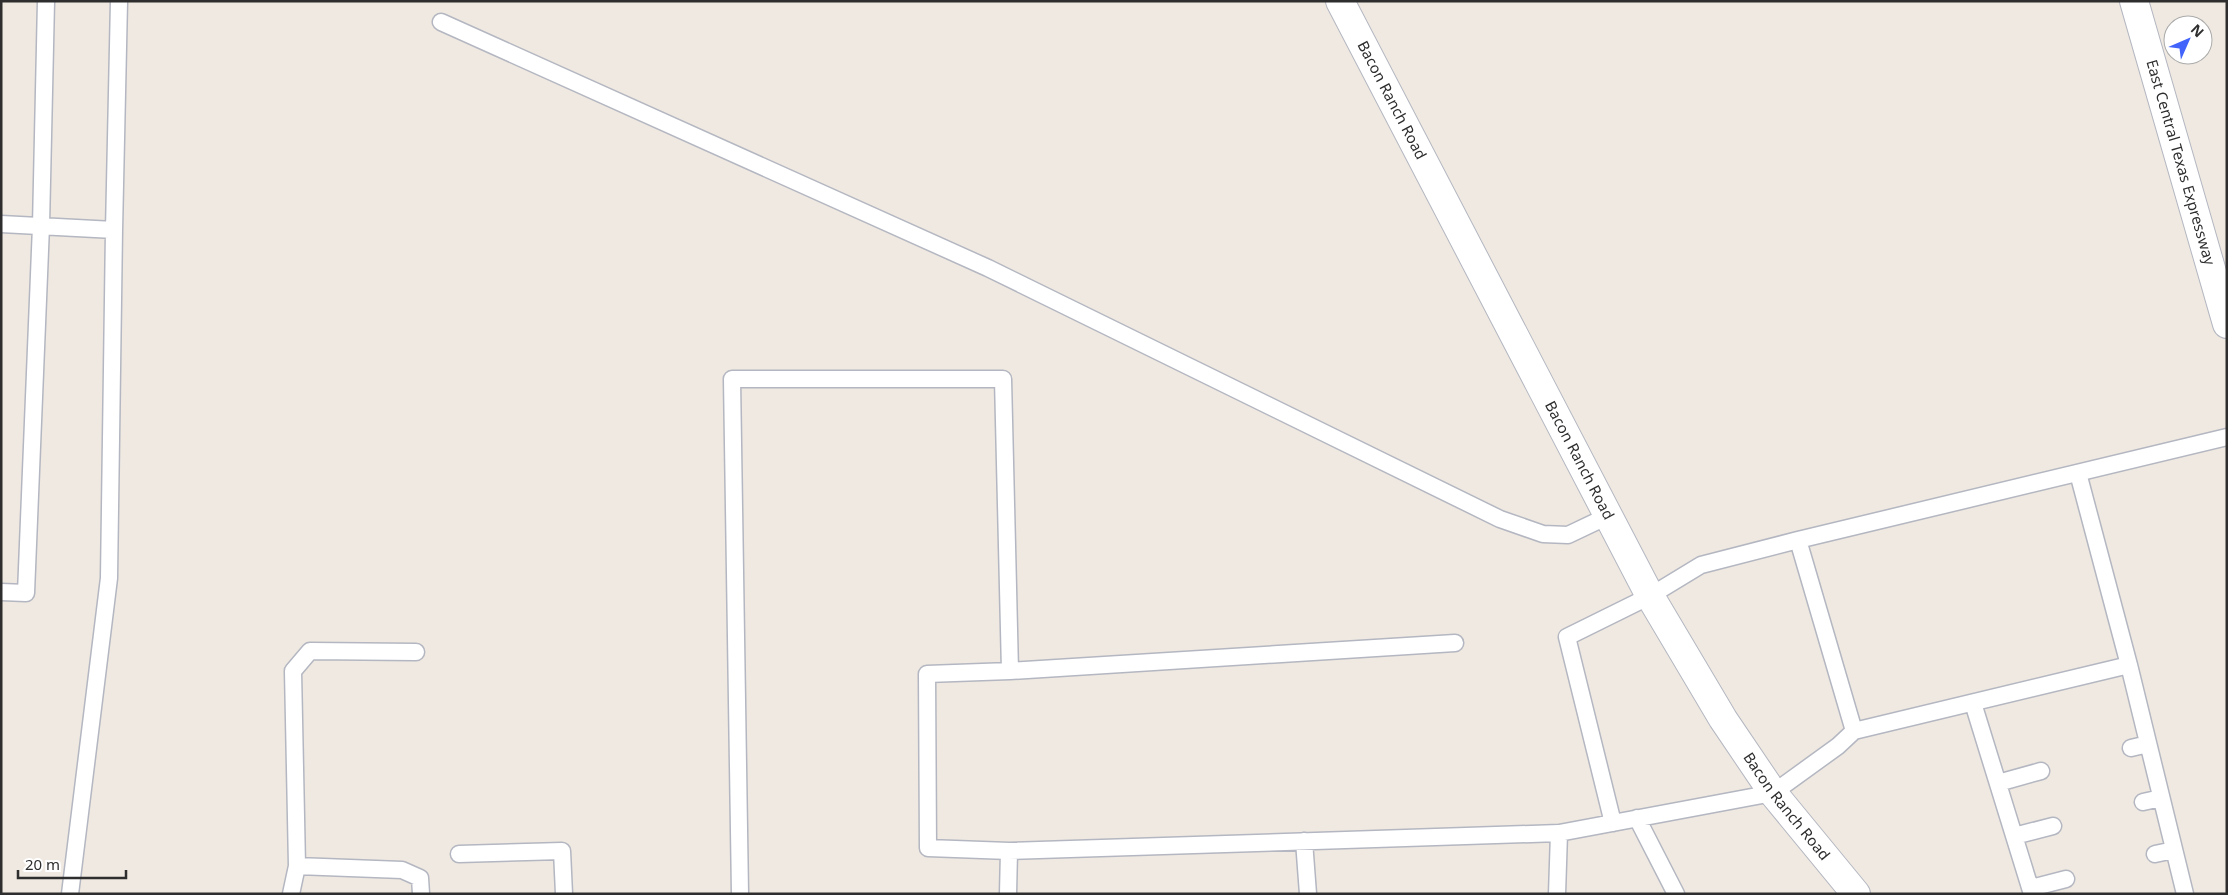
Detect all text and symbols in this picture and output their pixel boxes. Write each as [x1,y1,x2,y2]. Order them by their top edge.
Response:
north arrow [2163,15,2213,65]
text: N [2187,20,2208,41]
street label: Bacon Ranch Road [1353,37,1432,163]
street label: East Central Texas Expressway [2142,57,2221,268]
street label: Bacon Ranch Road [1541,397,1619,523]
street label: Bacon Ranch Road [1739,748,1835,864]
scale bar [18,848,125,880]
text: 20 m [25,854,60,874]

